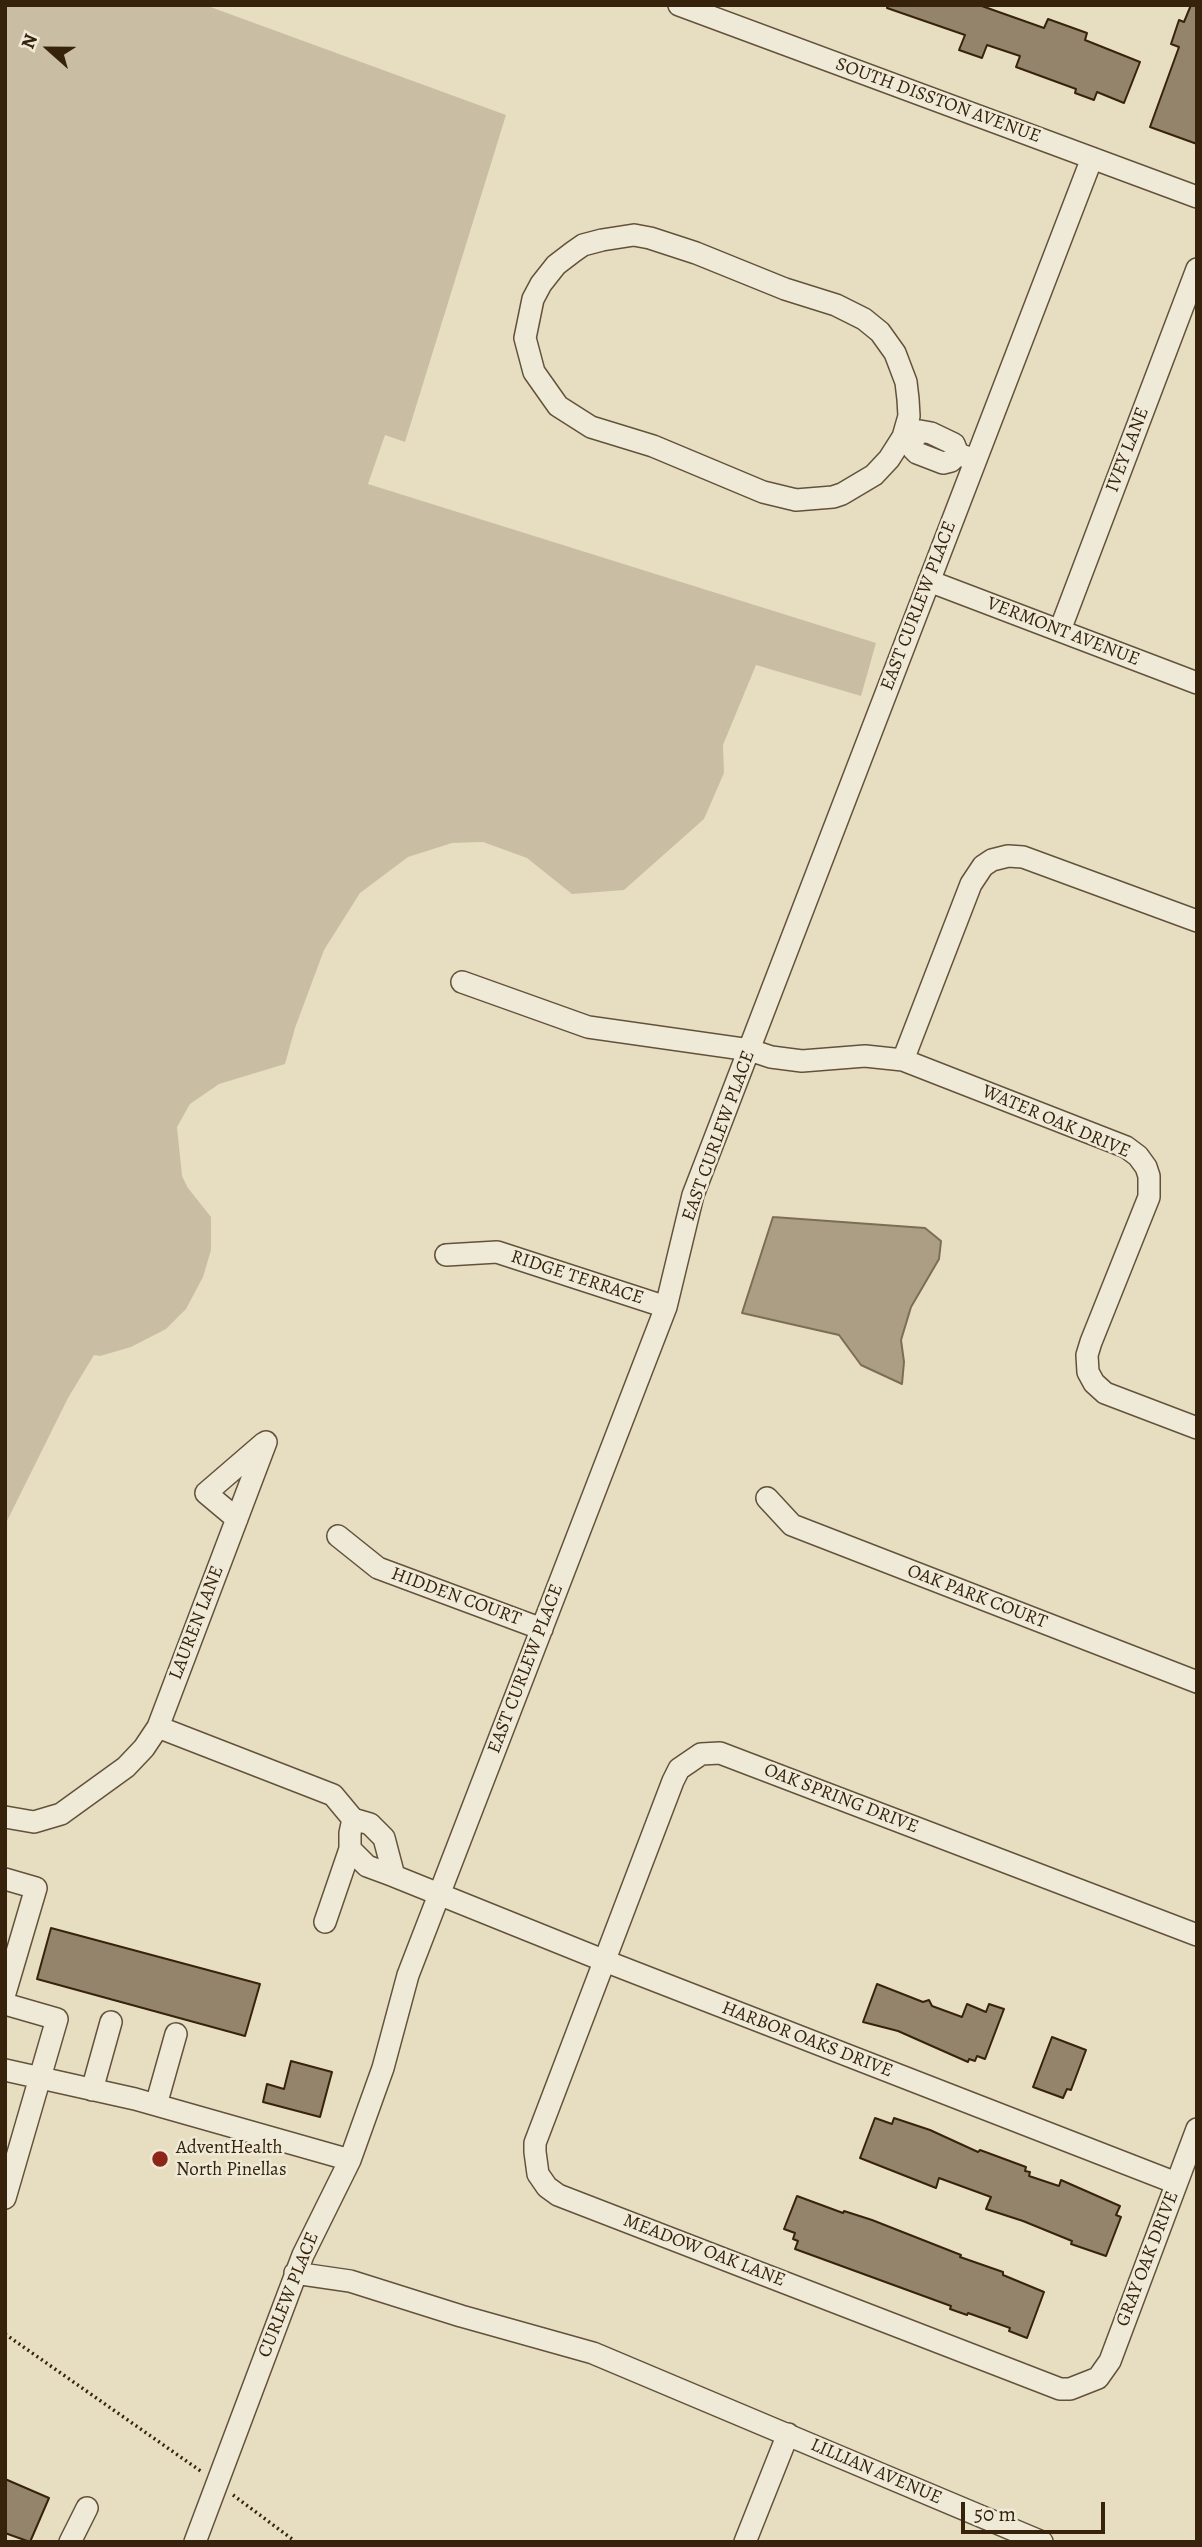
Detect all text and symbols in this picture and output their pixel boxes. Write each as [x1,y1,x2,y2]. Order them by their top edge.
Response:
north arrow [14,14,84,84]
text: N [15,30,44,53]
street label: SOUTH DISSTON AVENUE [832,53,1044,149]
street label: IVEY LANE [1101,404,1155,496]
street label: EAST CURLEW PLACE [876,518,962,694]
street label: VERMONT AVENUE [983,592,1143,672]
street label: EAST CURLEW PLACE [678,1048,760,1224]
street label: WATER OAK DRIVE [978,1080,1134,1164]
street label: RIDGE TERRACE [508,1246,646,1310]
street label: OAK PARK COURT [904,1560,1050,1634]
street label: LAUREN LANE [165,1563,229,1683]
street label: HIDDEN COURT [388,1563,524,1631]
street label: EAST CURLEW PLACE [483,1581,569,1757]
street label: OAK SPRING DRIVE [761,1759,921,1839]
street label: HARBOR OAKS DRIVE [718,1997,896,2083]
place label: AdventHealth North Pinellas [176,2137,287,2181]
marker: AdventHealth North Pinellas [150,2149,170,2169]
street label: GRAY OAK DRIVE [1112,2188,1184,2330]
street label: MEADOW OAK LANE [620,2210,788,2292]
street label: CURLEW PLACE [254,2229,324,2361]
street label: LILLIAN AVENUE [807,2434,945,2510]
scale bar [964,2488,1108,2532]
text: 50 m [974,2500,1016,2528]

